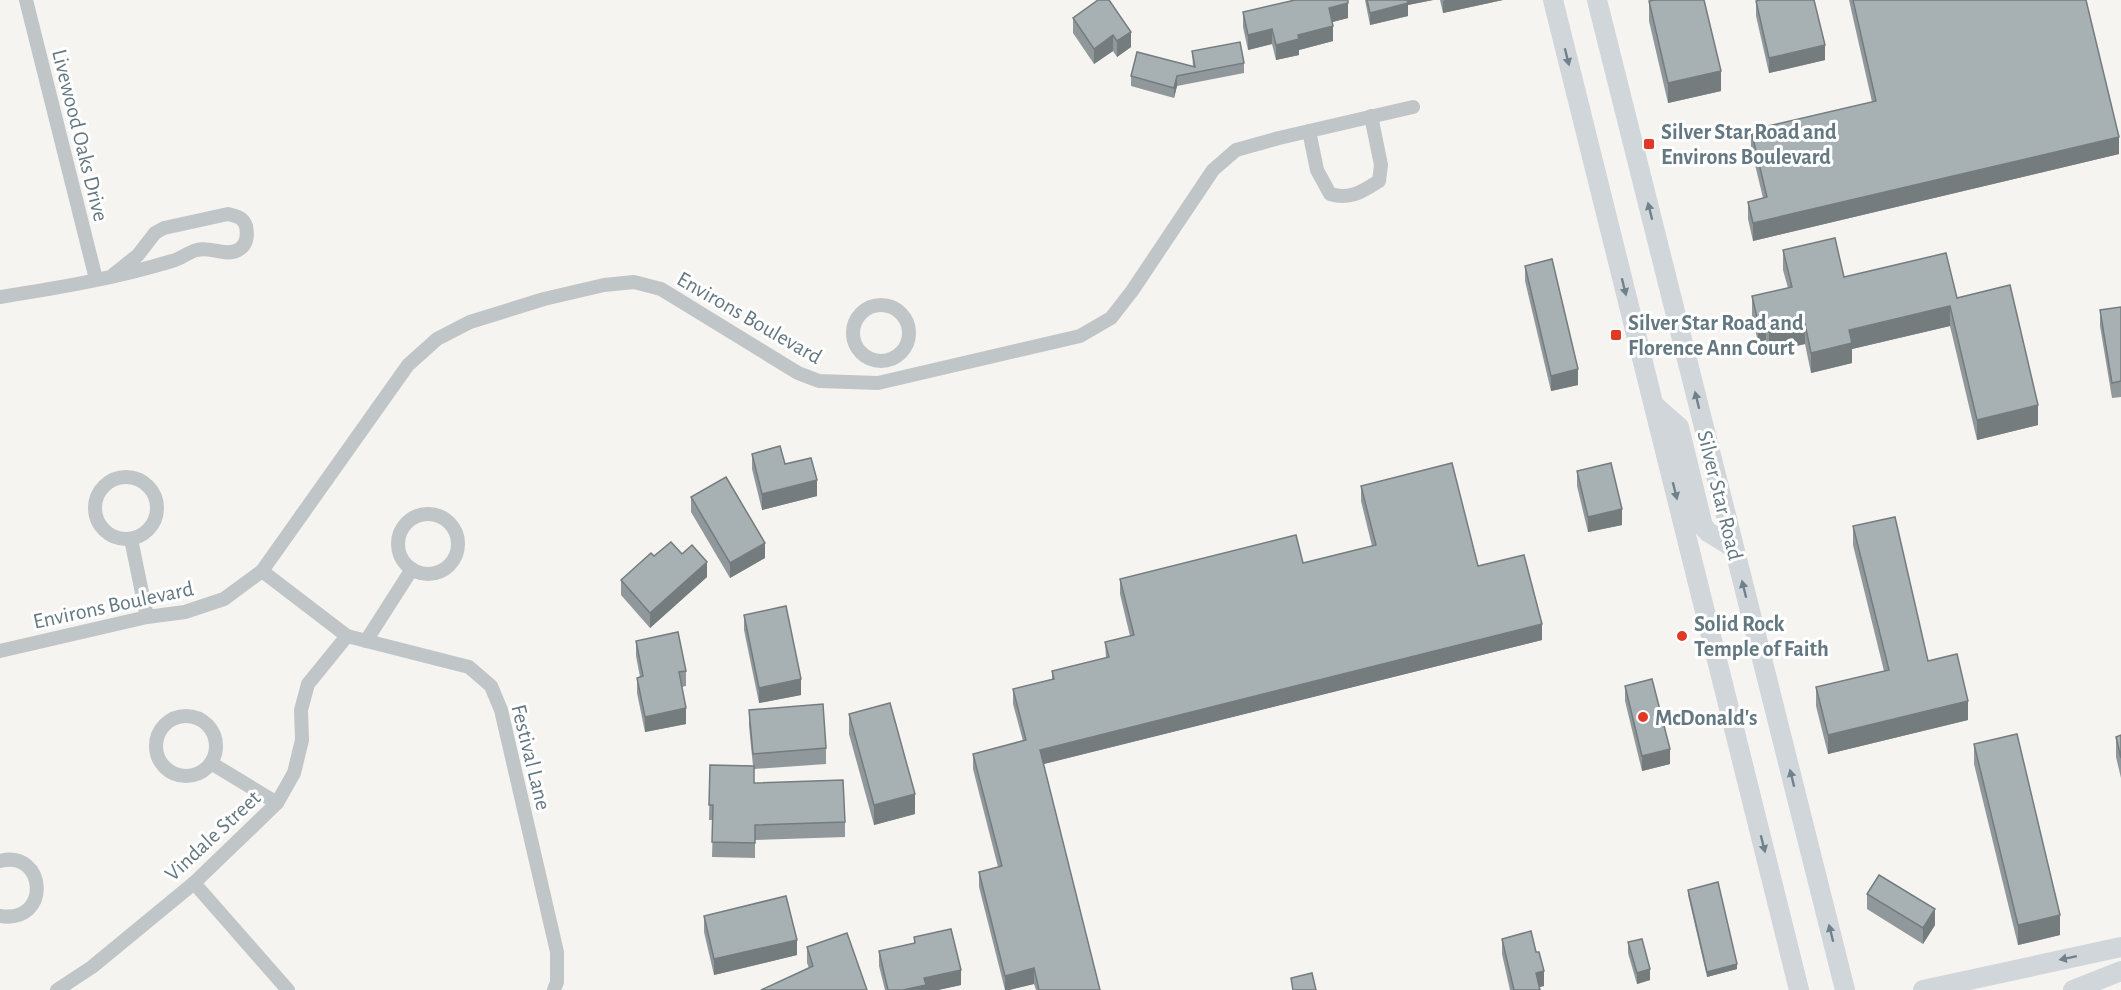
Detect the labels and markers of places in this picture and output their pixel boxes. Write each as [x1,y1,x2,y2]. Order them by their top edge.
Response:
place label: Silver Star Road and Environs Boulevard [1661,121,1837,168]
marker: Silver Star Road and Environs Boulevard [1642,137,1656,151]
place label: Silver Star Road and Florence Ann Court [1628,312,1804,359]
marker: Silver Star Road and Florence Ann Court [1609,328,1623,342]
place label: Solid Rock Temple of Faith [1694,613,1829,660]
marker: Solid Rock Temple of Faith [1675,629,1689,643]
place label: McDonald's [1655,707,1757,729]
marker: McDonald's [1636,710,1650,724]

